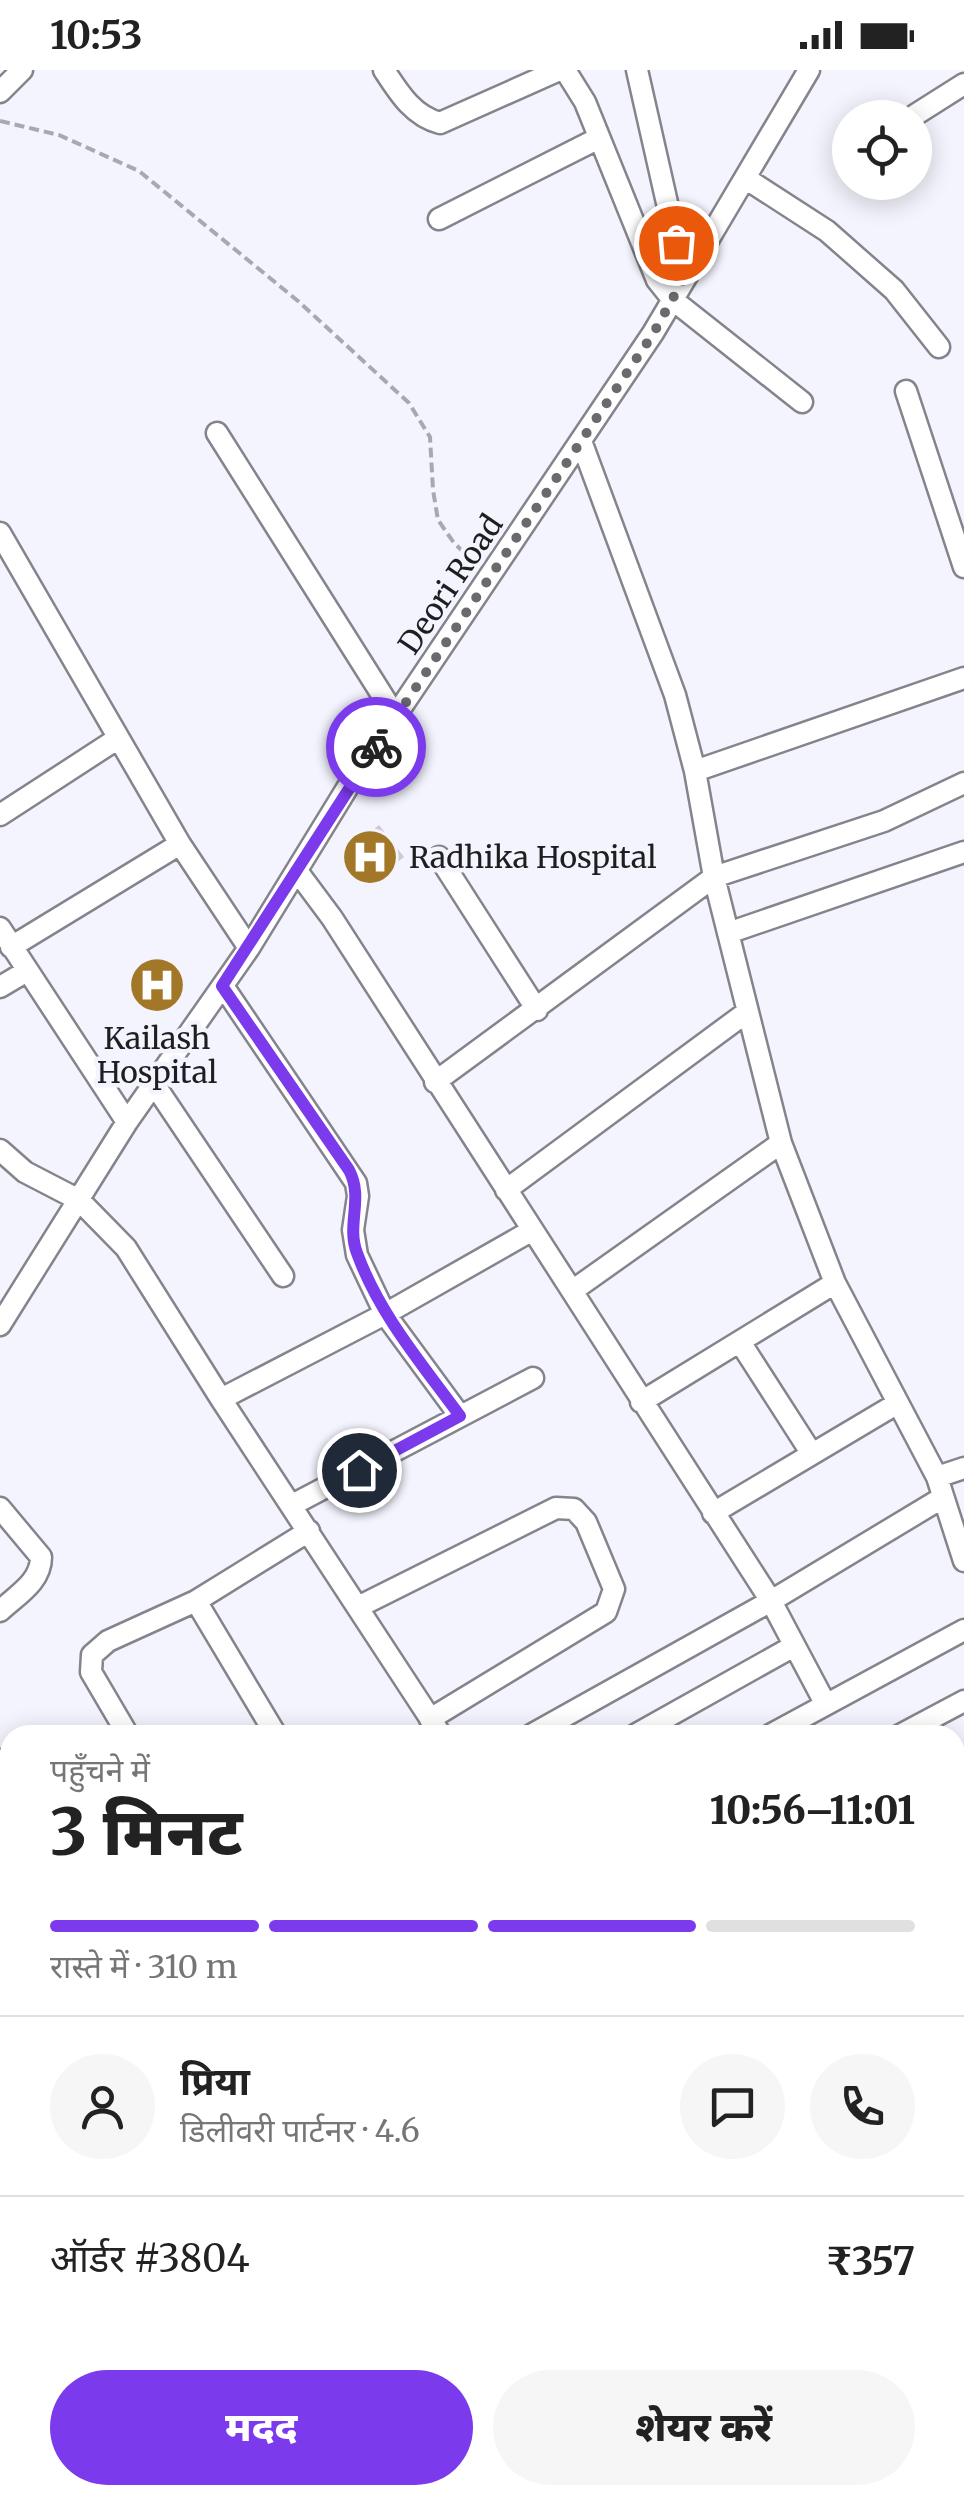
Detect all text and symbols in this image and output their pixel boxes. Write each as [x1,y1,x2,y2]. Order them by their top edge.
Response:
text: 10:53 [50,12,142,59]
map controls [832,100,932,200]
button: locate [832,100,932,200]
pin [634,201,719,286]
icon: bag [649,216,704,271]
street label: Deori Road [390,507,510,661]
courier [326,697,426,797]
icon: bike [349,720,404,775]
hospital icon: Radhika Hospital [340,827,400,887]
place label: Radhika Hospital [409,838,657,876]
hospital icon: Kailash Hospital [127,955,187,1015]
place label: Kailash Hospital [97,1019,217,1091]
pin [317,1428,402,1513]
icon: home [332,1443,387,1498]
text: पहुँचने में [50,1751,150,1791]
text: 10:56–11:01 [710,1787,915,1834]
text: 3 मिनट [50,1791,243,1873]
text: रास्ते में · 310 m [50,1947,238,1987]
button: person [50,2054,155,2159]
button: chat [680,2054,785,2159]
button: phone [810,2054,915,2159]
text: प्रिया [180,2058,250,2105]
text: डिलीवरी पार्टनर · 4.6 [180,2111,420,2151]
text: ऑर्डर #3804 [50,2235,250,2282]
text: ₹357 [825,2238,915,2285]
button: मदद [50,2370,473,2485]
button: शेयर करें [493,2370,915,2485]

